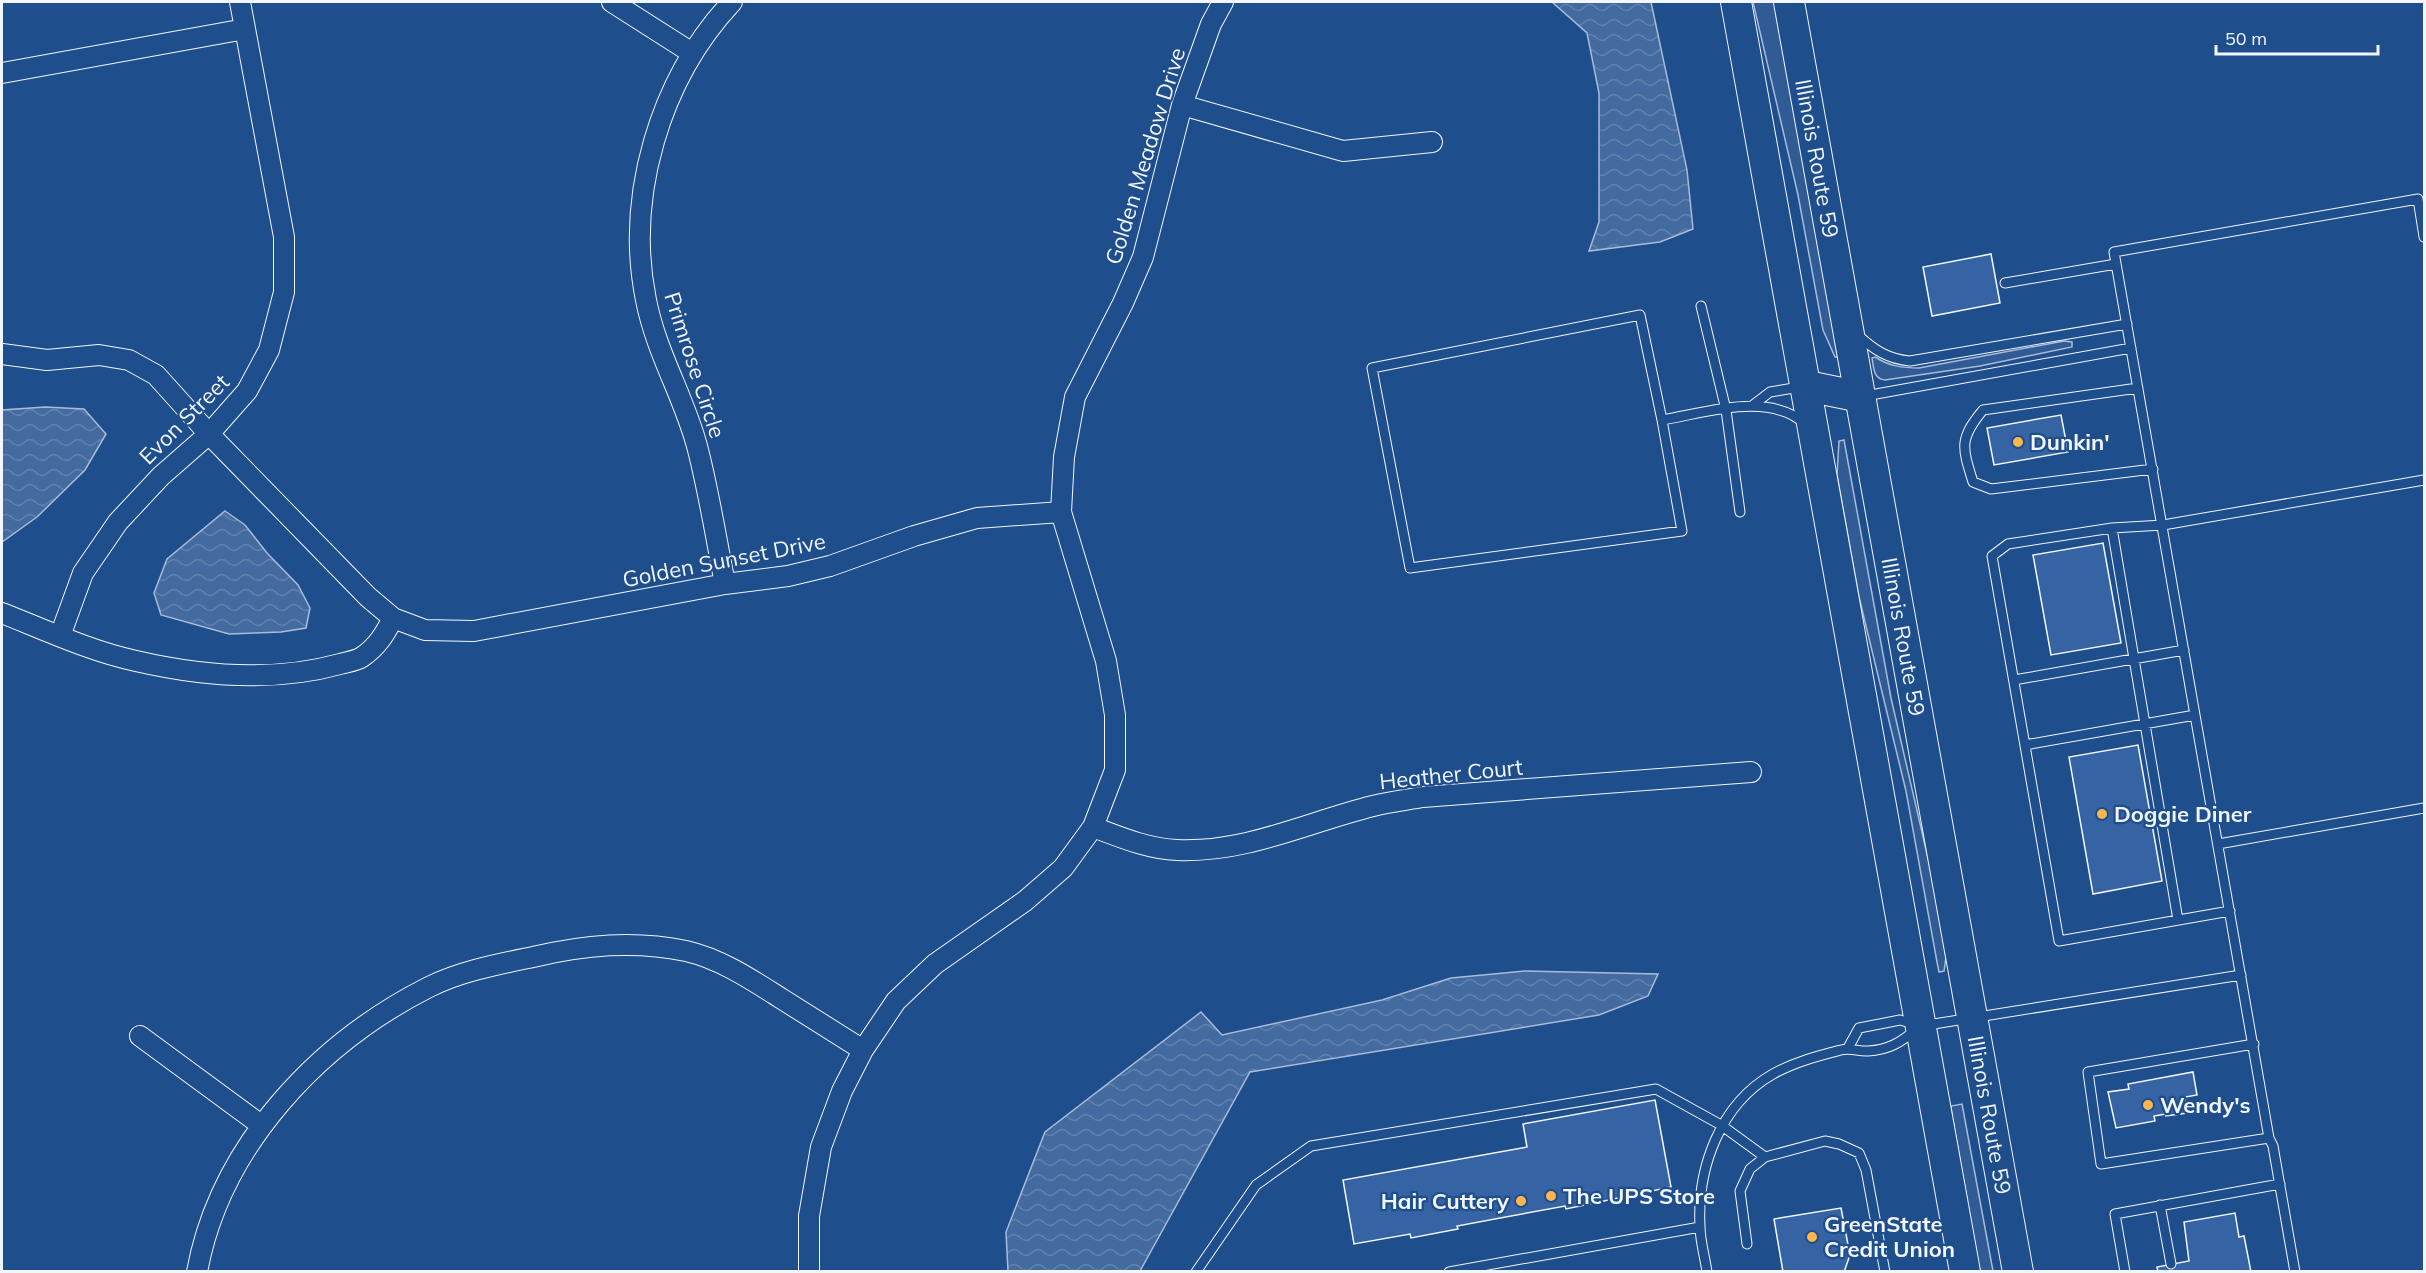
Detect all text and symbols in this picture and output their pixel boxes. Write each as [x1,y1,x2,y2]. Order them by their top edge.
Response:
scale bar [2216,18,2378,56]
text: 50 m [2225,27,2267,50]
street label: Golden Meadow Drive [1099,44,1191,268]
street label: Illinois Route 59 [1789,77,1845,240]
street label: Primrose Circle [658,288,732,442]
street label: Evon Street [133,368,235,470]
place label: Dunkin' [2030,428,2110,456]
marker: Dunkin' [2011,435,2025,449]
street label: Golden Sunset Drive [620,527,828,593]
street label: Illinois Route 59 [1875,555,1932,718]
street label: Heather Court [1378,753,1524,795]
place label: Doggie Diner [2114,800,2252,828]
marker: Doggie Diner [2095,807,2109,821]
street label: Illinois Route 59 [1962,1033,2018,1197]
place label: Wendy's [2160,1091,2251,1119]
marker: Wendy's [2141,1098,2155,1112]
place label: The UPS Store [1563,1182,1715,1210]
place label: Hair Cuttery [1381,1187,1509,1215]
marker: The UPS Store [1544,1189,1558,1203]
marker: Hair Cuttery [1514,1194,1528,1208]
place label: GreenState Credit Union [1824,1210,1955,1263]
marker: GreenState Credit Union [1805,1230,1819,1244]

